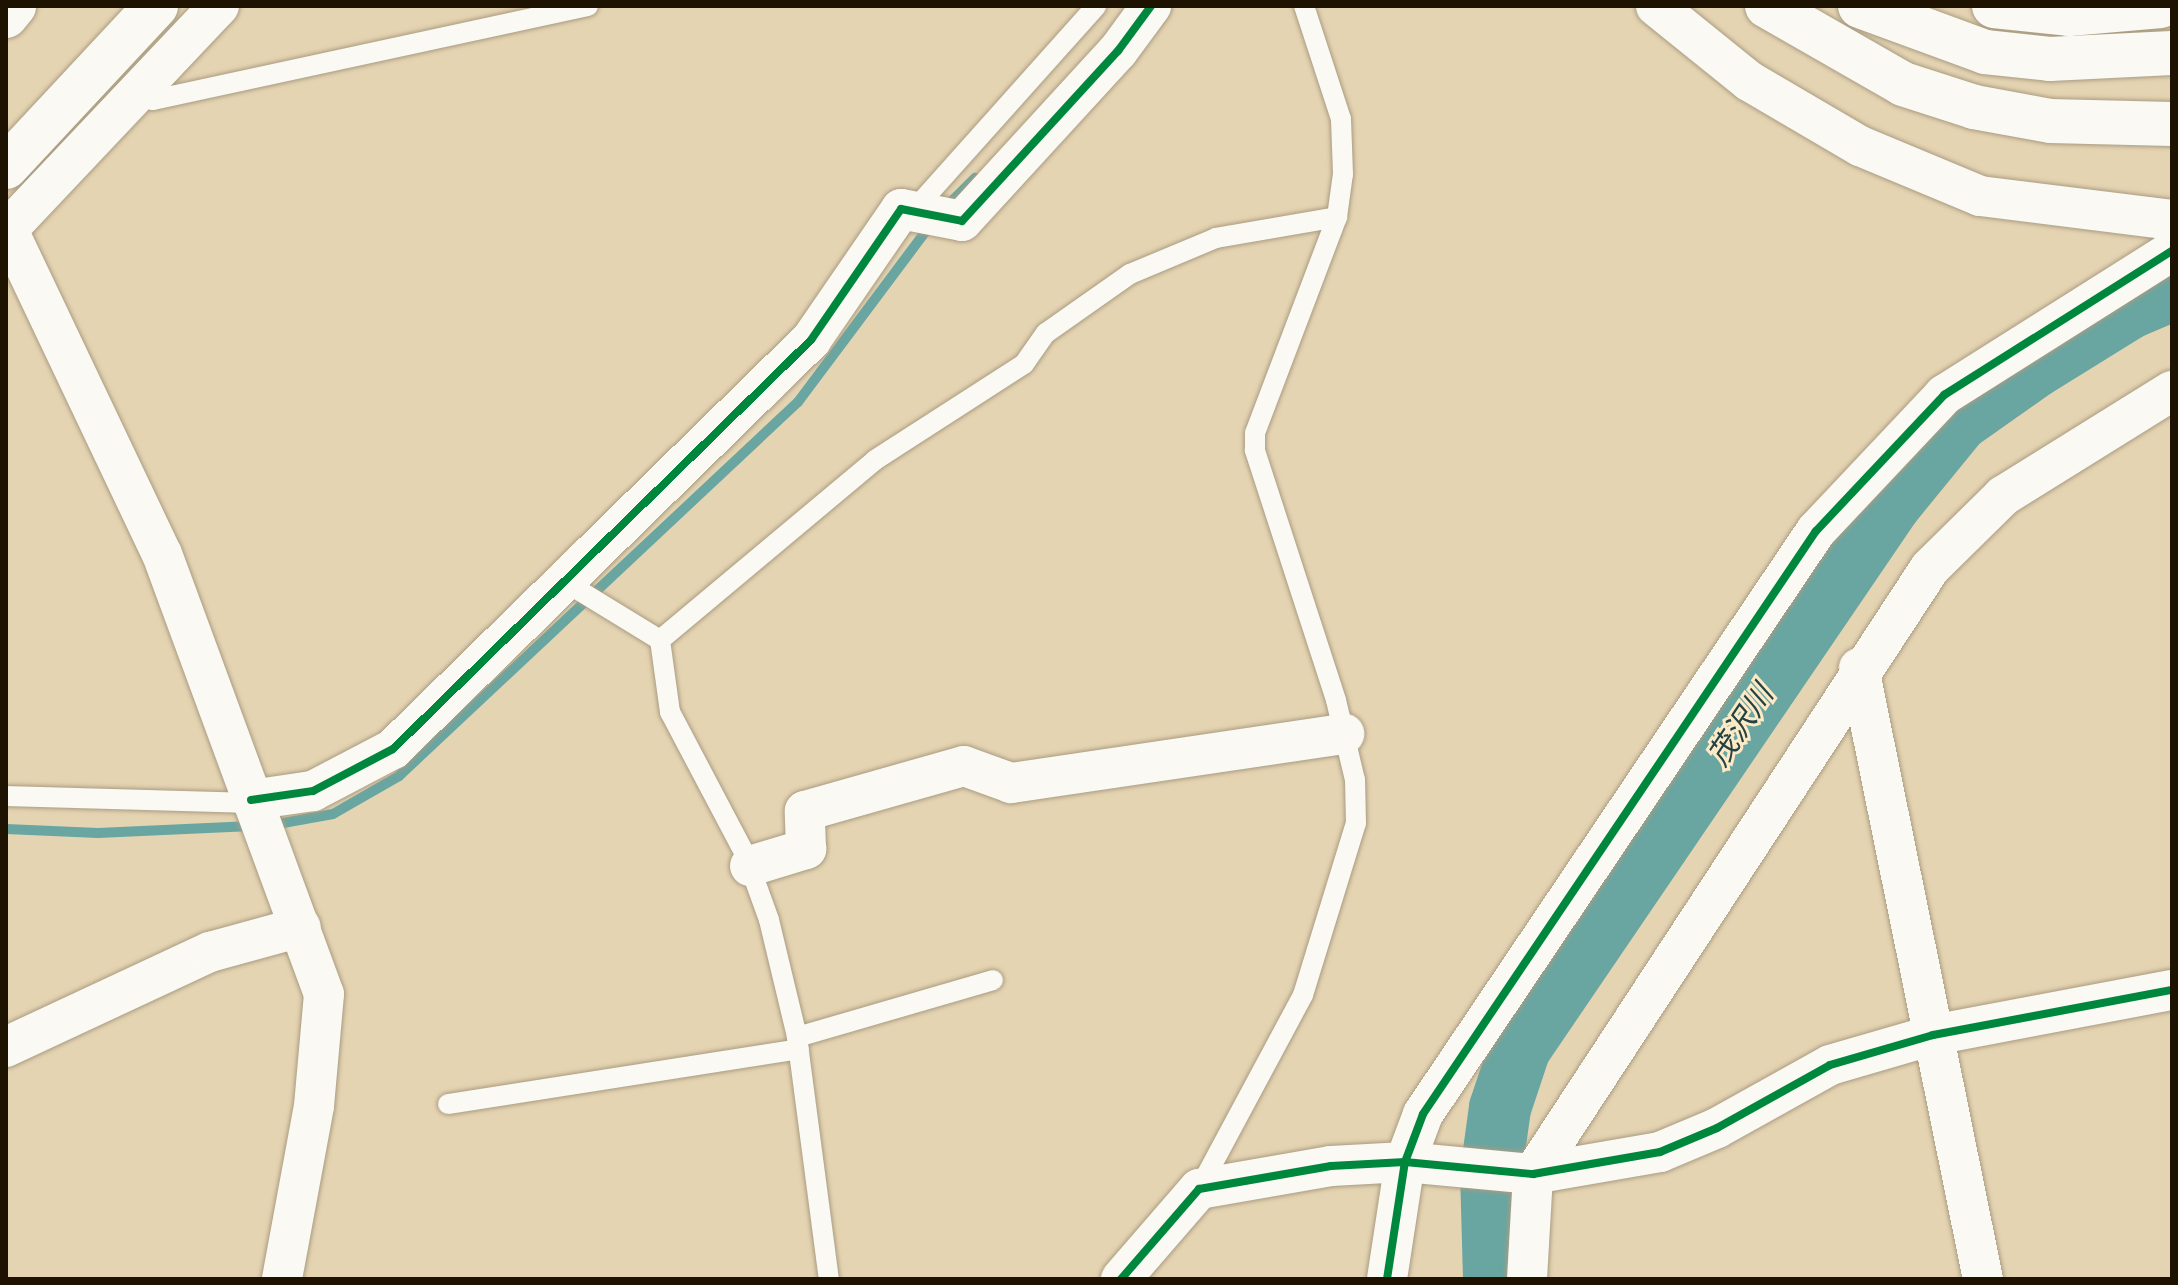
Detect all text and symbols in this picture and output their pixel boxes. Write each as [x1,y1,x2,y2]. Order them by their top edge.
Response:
water label: 茂沢川 [1700,678,1780,772]

